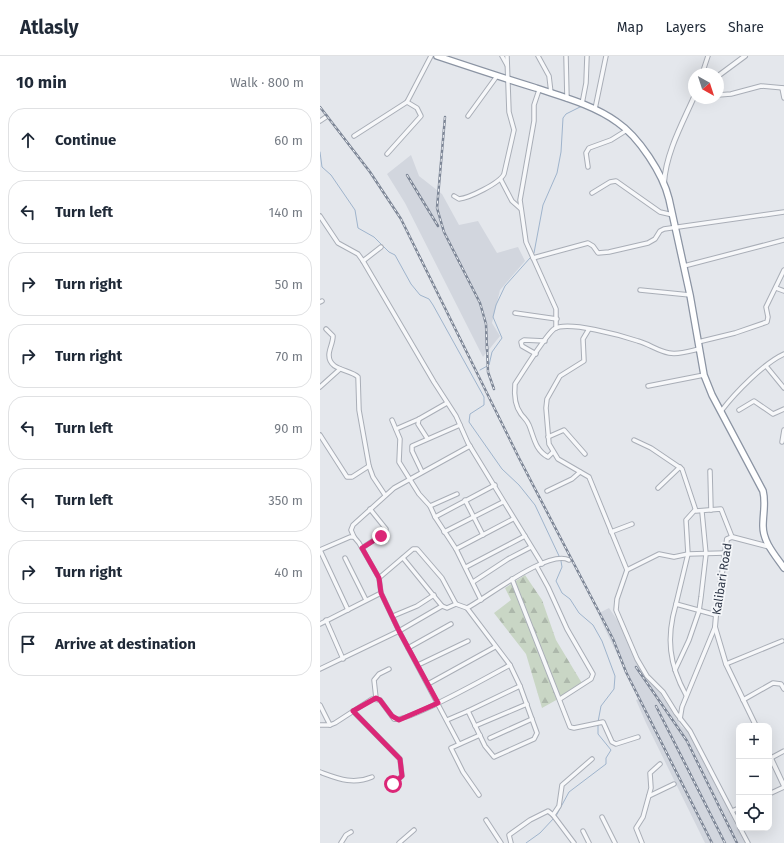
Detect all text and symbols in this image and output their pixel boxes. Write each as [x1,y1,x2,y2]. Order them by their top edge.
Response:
text: Atlasly [20,16,79,39]
text: Map [617,19,643,36]
text: Layers [665,19,706,36]
text: Share [728,19,764,36]
north arrow [688,68,724,104]
text: 10 min [16,72,67,93]
text: Walk · 800 m [230,75,304,90]
icon: ahead [17,129,39,151]
text: Continue [55,131,116,149]
text: 60 m [274,133,303,148]
icon: left [17,201,39,223]
text: Turn left [55,203,113,221]
text: 140 m [269,205,303,220]
icon: right [17,273,39,295]
text: Turn right [55,275,122,293]
text: 50 m [275,277,303,292]
icon: right [17,345,39,367]
text: Turn right [55,347,122,365]
text: 70 m [276,349,303,364]
icon: left [17,417,39,439]
text: Turn left [55,419,113,437]
text: 90 m [274,421,303,436]
icon: left [17,489,39,511]
text: Turn left [55,491,113,509]
text: 350 m [268,493,303,508]
route end [372,527,390,545]
street label: Kalibari Road [709,542,735,616]
icon: right [17,561,39,583]
text: Turn right [55,563,122,581]
text: 40 m [274,565,303,580]
icon: arrive [17,633,39,655]
text: Arrive at destination [55,635,196,653]
map controls [736,723,772,831]
button: + [736,723,772,759]
button: − [736,759,772,795]
route start [384,775,402,793]
button: locate [736,795,772,831]

